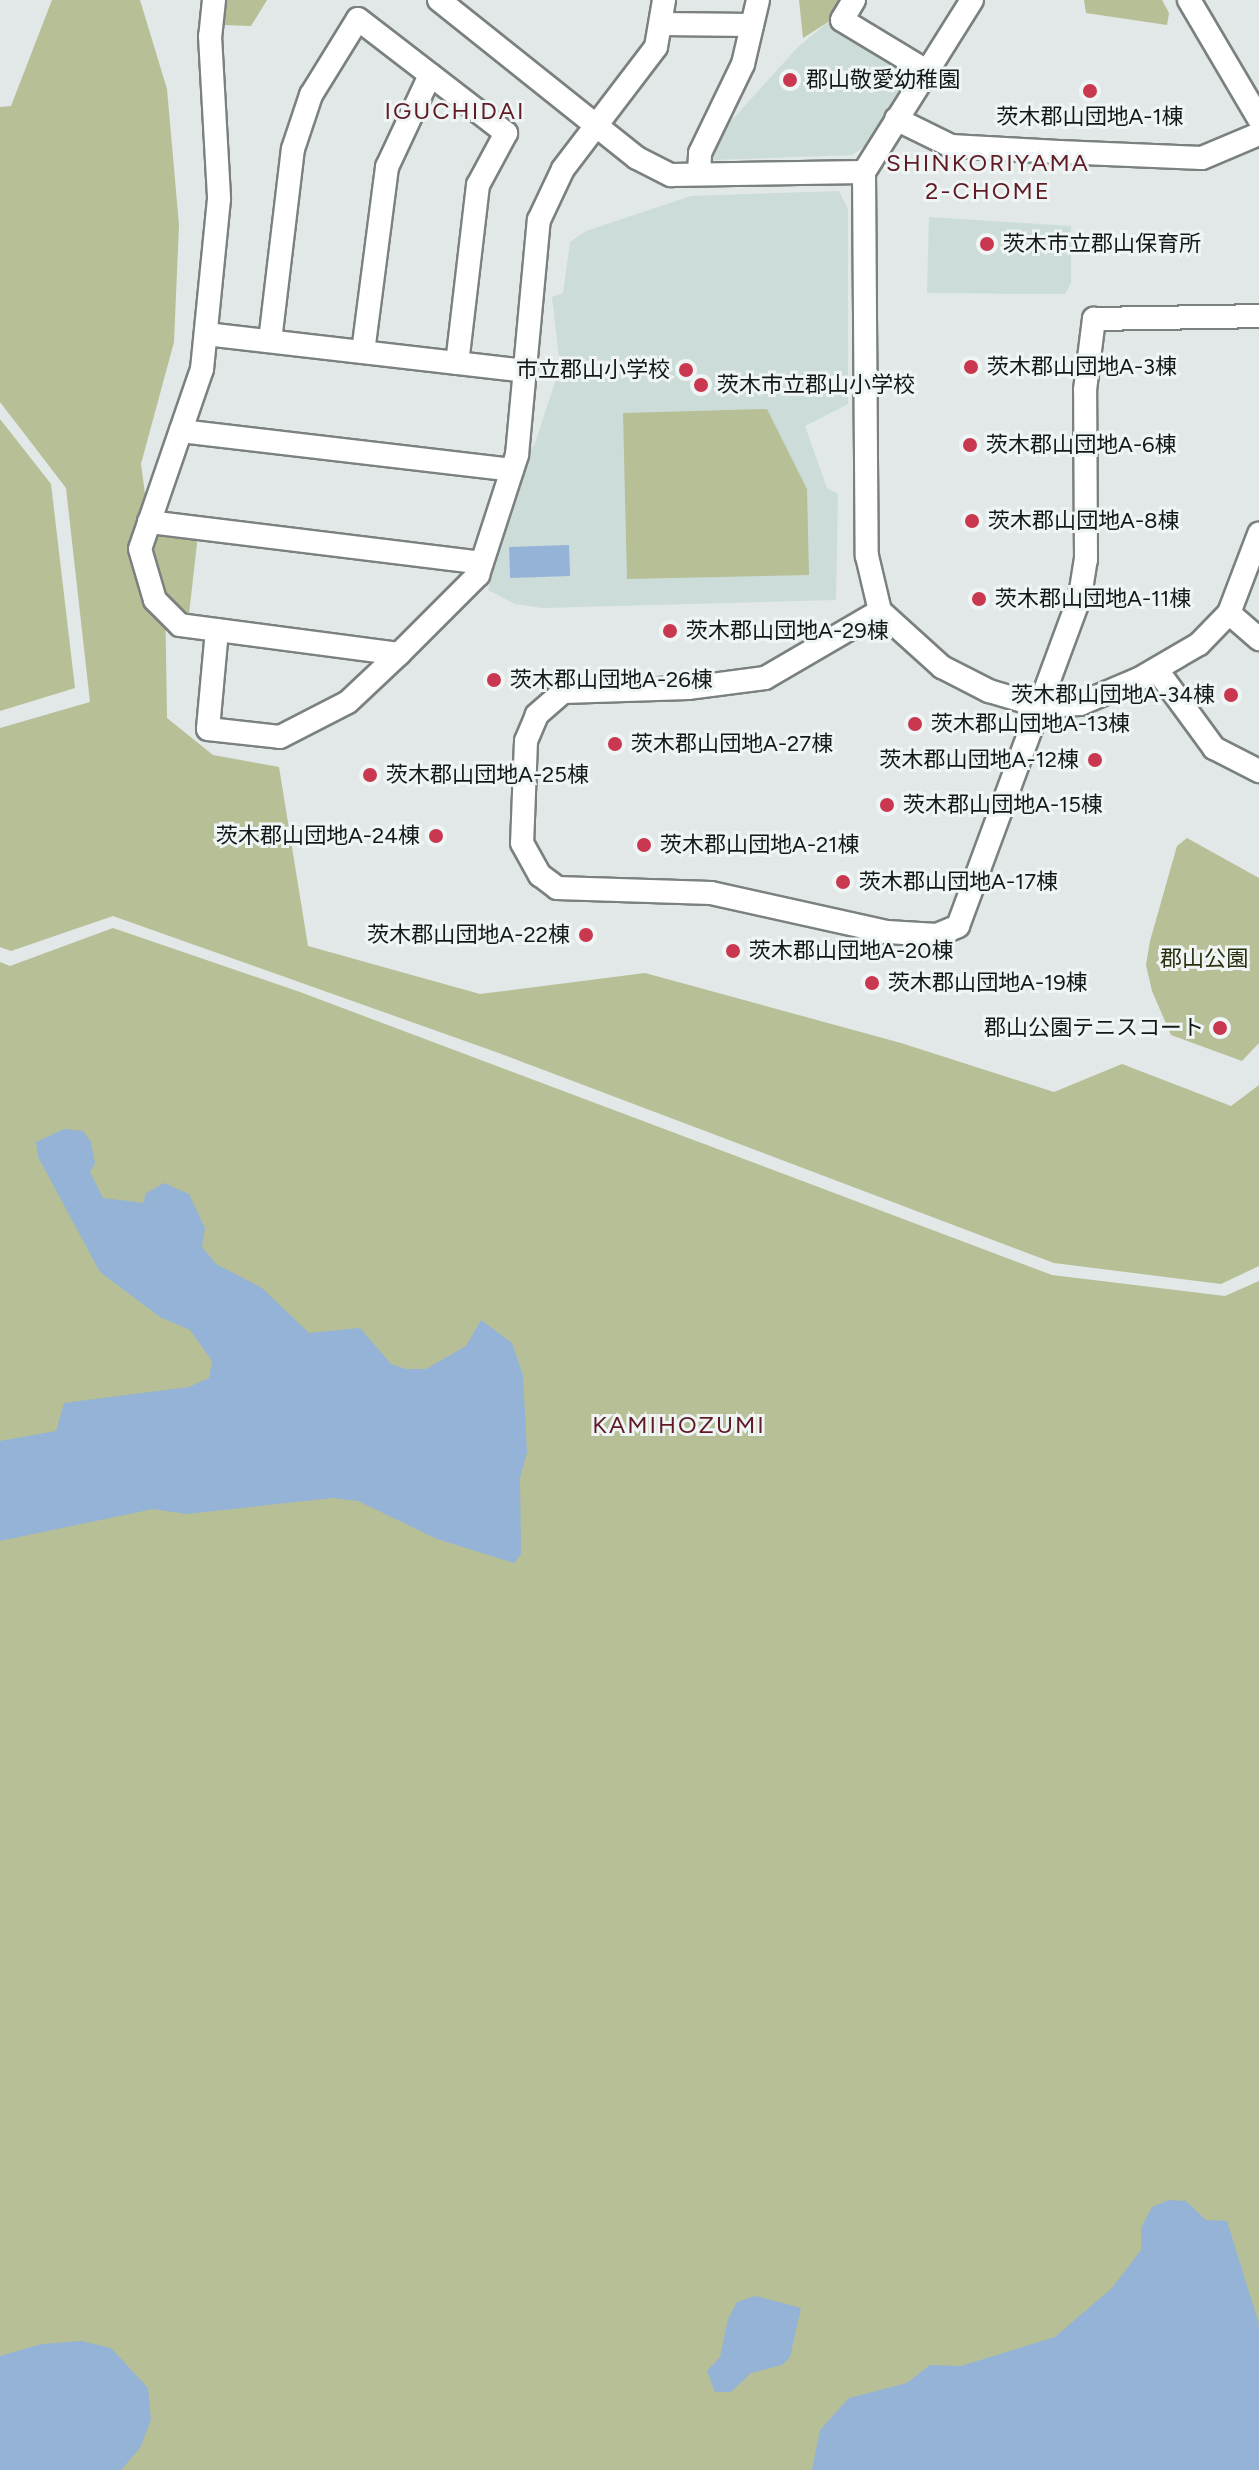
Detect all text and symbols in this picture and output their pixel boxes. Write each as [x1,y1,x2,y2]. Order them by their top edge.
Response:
place label: 郡山敬愛幼稚園 [806,67,960,93]
marker: 郡山敬愛幼稚園 [781,71,799,89]
marker: 茨木郡山団地A-1棟 [1081,82,1099,100]
district label: IGUCHIDAI [385,97,525,125]
place label: 茨木郡山団地A-1棟 [996,104,1184,130]
district label: SHINKORIYAMA 2-CHOME [886,149,1090,205]
place label: 茨木市立郡山保育所 [1003,231,1201,257]
marker: 茨木市立郡山保育所 [978,235,996,253]
place label: 茨木郡山団地A-3棟 [987,354,1177,380]
place label: 市立郡山小学校 [516,357,670,383]
marker: 茨木郡山団地A-3棟 [962,358,980,376]
marker: 市立郡山小学校 [677,361,695,379]
place label: 茨木市立郡山小学校 [717,372,915,398]
marker: 茨木市立郡山小学校 [692,376,710,394]
place label: 茨木郡山団地A-6棟 [986,432,1177,458]
marker: 茨木郡山団地A-6棟 [961,436,979,454]
place label: 茨木郡山団地A-8棟 [988,508,1180,534]
marker: 茨木郡山団地A-8棟 [963,512,981,530]
place label: 茨木郡山団地A-11棟 [995,586,1191,612]
marker: 茨木郡山団地A-11棟 [970,590,988,608]
place label: 茨木郡山団地A-29棟 [686,618,889,644]
marker: 茨木郡山団地A-29棟 [661,622,679,640]
place label: 茨木郡山団地A-26棟 [510,667,713,693]
marker: 茨木郡山団地A-26棟 [485,671,503,689]
place label: 茨木郡山団地A-34棟 [1011,682,1215,708]
marker: 茨木郡山団地A-34棟 [1222,686,1240,704]
place label: 茨木郡山団地A-13棟 [931,711,1130,737]
marker: 茨木郡山団地A-13棟 [906,715,924,733]
place label: 茨木郡山団地A-27棟 [631,731,833,757]
marker: 茨木郡山団地A-27棟 [606,735,624,753]
place label: 茨木郡山団地A-12棟 [880,747,1079,773]
marker: 茨木郡山団地A-12棟 [1086,751,1104,769]
place label: 茨木郡山団地A-25棟 [386,762,589,788]
marker: 茨木郡山団地A-25棟 [361,766,379,784]
place label: 茨木郡山団地A-15棟 [903,792,1103,818]
marker: 茨木郡山団地A-15棟 [878,796,896,814]
place label: 茨木郡山団地A-24棟 [216,823,420,849]
marker: 茨木郡山団地A-24棟 [427,827,445,845]
place label: 茨木郡山団地A-21棟 [660,832,859,858]
marker: 茨木郡山団地A-21棟 [635,836,653,854]
place label: 茨木郡山団地A-17棟 [859,869,1058,895]
marker: 茨木郡山団地A-17棟 [834,873,852,891]
place label: 茨木郡山団地A-22棟 [367,922,570,948]
marker: 茨木郡山団地A-22棟 [577,926,595,944]
place label: 茨木郡山団地A-20棟 [749,938,953,964]
marker: 茨木郡山団地A-20棟 [724,942,742,960]
park label: 郡山公園 [1160,946,1248,972]
place label: 茨木郡山団地A-19棟 [888,970,1088,996]
marker: 茨木郡山団地A-19棟 [863,974,881,992]
place label: 郡山公園テニスコート [984,1015,1204,1041]
marker: 郡山公園テニスコート [1211,1019,1229,1037]
district label: KAMIHOZUMI [592,1411,766,1439]

